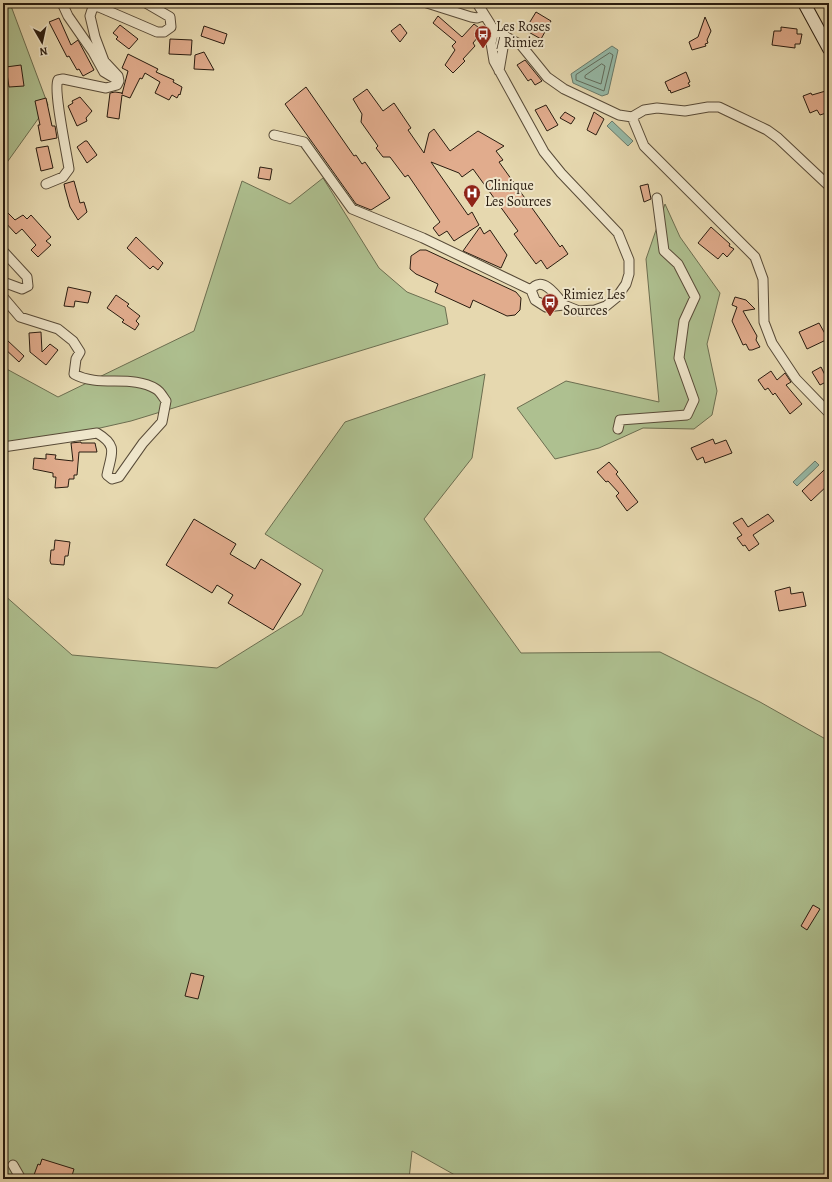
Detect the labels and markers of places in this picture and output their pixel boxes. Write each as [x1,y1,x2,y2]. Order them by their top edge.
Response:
place label: Les Roses / Rimiez [496,17,550,52]
bus stop icon: Les Roses / Rimiez [473,24,493,49]
place label: Clinique Les Sources [485,176,551,211]
hospital icon: Clinique Les Sources [462,183,482,208]
place label: Rimiez Les Sources [563,285,625,320]
bus stop icon: Rimiez Les Sources [540,292,560,317]

